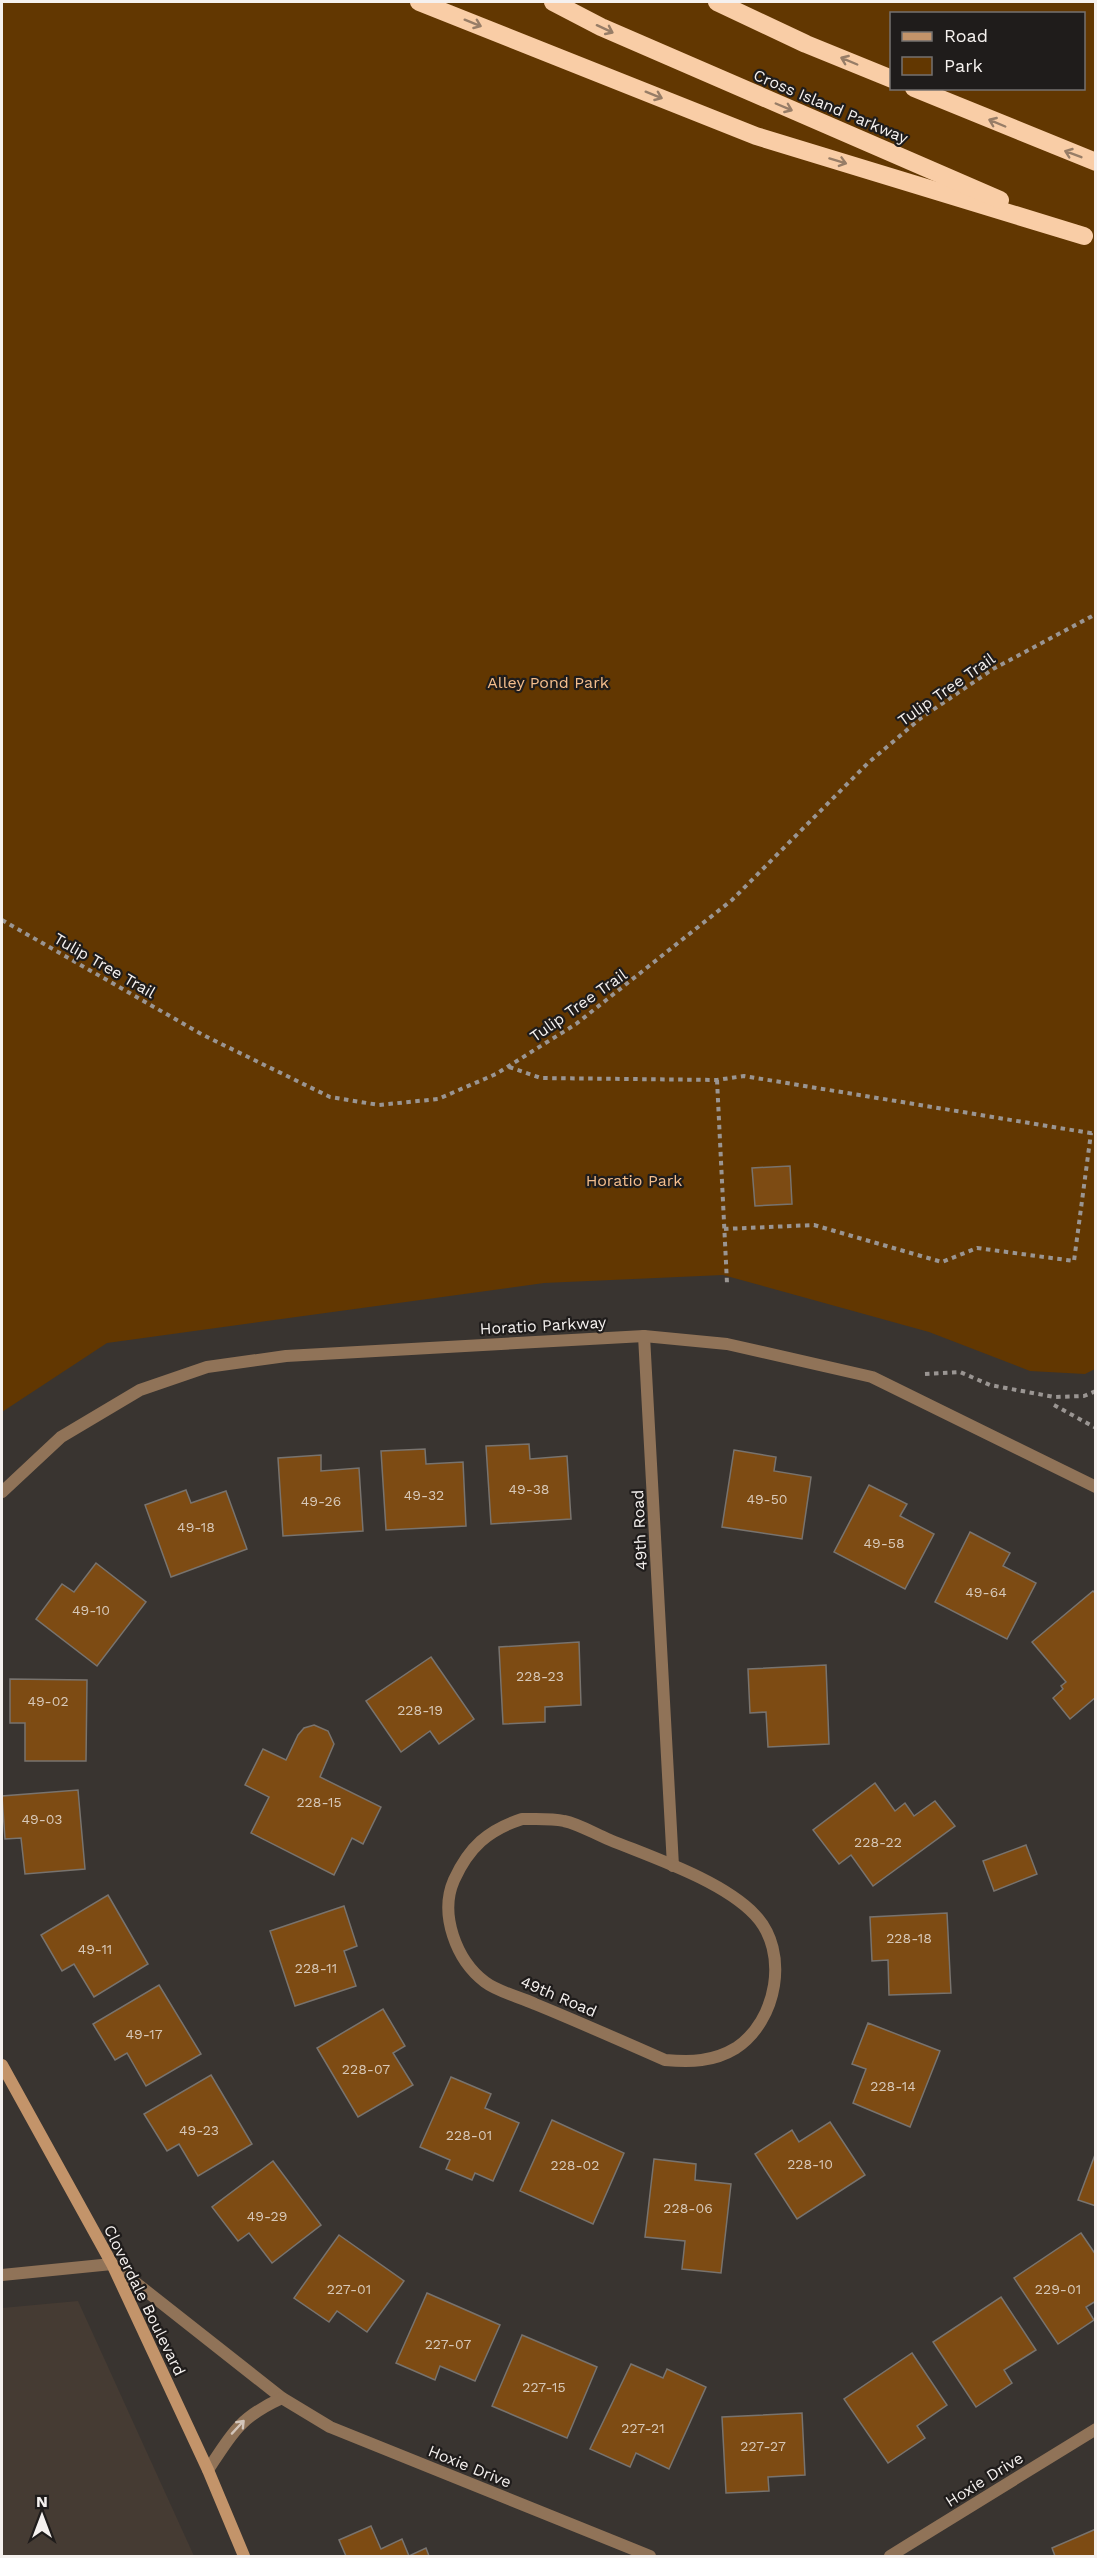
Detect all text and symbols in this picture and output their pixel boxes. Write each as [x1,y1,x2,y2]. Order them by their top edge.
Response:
legend [890,12,1085,90]
one-way arrow [464,18,482,29]
one-way arrow [595,23,613,35]
text: Road [944,25,988,46]
one-way arrow [840,55,858,66]
text: Park [944,55,983,76]
street label: Cross Island Parkway [751,65,912,148]
one-way arrow [645,90,663,101]
one-way arrow [774,101,792,113]
one-way arrow [988,117,1006,128]
one-way arrow [1064,148,1083,159]
one-way arrow [828,156,847,167]
street label: Tulip Tree Trail [894,649,999,730]
park label: Alley Pond Park [487,673,609,692]
street label: Tulip Tree Trail [51,929,159,1002]
street label: Tulip Tree Trail [526,965,631,1046]
park label: Horatio Park [586,1171,682,1190]
street label: Horatio Parkway [479,1313,608,1338]
house number: 49-38 [509,1481,549,1497]
house number: 49-32 [404,1487,444,1503]
street label: 49th Road [628,1489,651,1571]
house number: 49-50 [746,1491,788,1507]
house number: 49-26 [301,1493,341,1509]
house number: 49-18 [177,1519,215,1535]
house number: 49-58 [863,1535,905,1551]
house number: 49-64 [965,1584,1007,1600]
house number: 49-10 [72,1602,110,1618]
house number: 228-23 [516,1668,564,1684]
house number: 49-02 [27,1693,69,1709]
house number: 228-19 [397,1702,443,1718]
house number: 228-15 [296,1794,342,1810]
house number: 49-03 [22,1811,62,1827]
house number: 228-22 [854,1834,902,1850]
house number: 228-18 [886,1930,932,1946]
house number: 49-11 [78,1941,112,1957]
house number: 228-11 [295,1960,337,1976]
street label: 49th Road [518,1972,600,2021]
house number: 49-17 [125,2026,163,2042]
house number: 228-07 [342,2061,390,2077]
house number: 228-14 [870,2078,916,2094]
house number: 49-23 [179,2122,219,2138]
house number: 228-01 [446,2127,492,2143]
house number: 228-10 [787,2156,833,2172]
house number: 228-02 [551,2157,599,2173]
house number: 228-06 [663,2200,713,2216]
house number: 49-29 [247,2208,287,2224]
street label: Cloverdale Boulevard [100,2222,189,2379]
house number: 227-01 [327,2281,371,2297]
house number: 229-01 [1035,2281,1081,2297]
house number: 227-07 [425,2336,471,2352]
house number: 227-15 [522,2379,566,2395]
one-way arrow [231,2419,245,2434]
house number: 227-21 [621,2420,665,2436]
house number: 227-27 [740,2438,786,2454]
street label: Hoxie Drive [425,2441,514,2492]
street label: Hoxie Drive [942,2448,1027,2511]
north arrow [12,2486,72,2546]
text: N [36,2492,48,2511]

